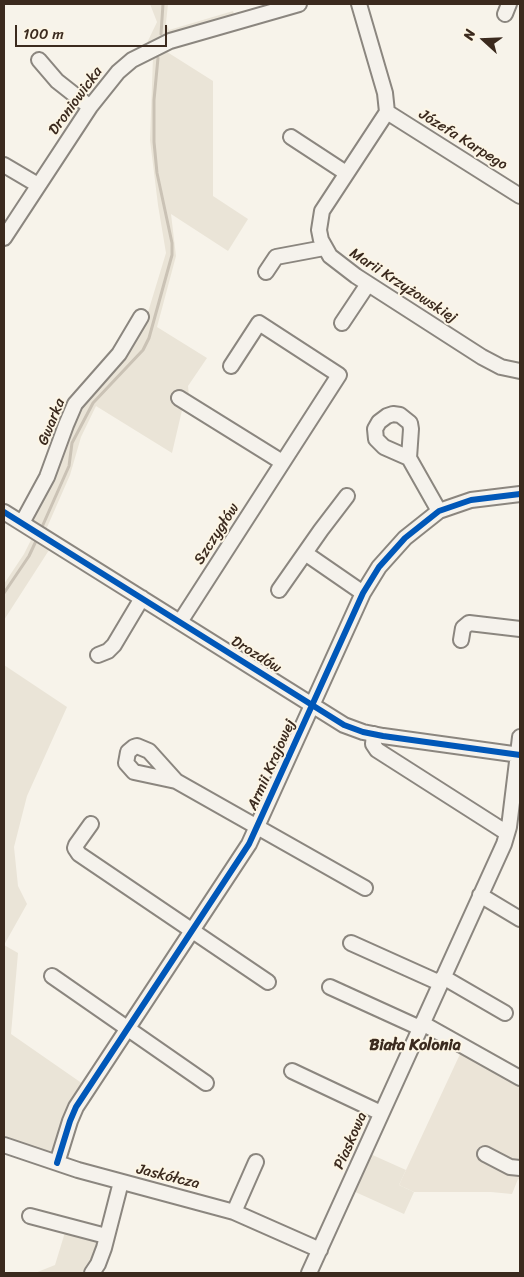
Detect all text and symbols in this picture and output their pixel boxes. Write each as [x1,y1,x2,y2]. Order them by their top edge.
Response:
scale bar [18,15,170,47]
north arrow [459,15,509,65]
text: 100 m [23,21,64,47]
text: N [456,26,483,44]
street label: Droniowicka [45,63,107,139]
street label: Józefa Karpego [415,106,511,174]
street label: Marii Krzyżowskiej [346,245,460,327]
street label: Gwarka [34,396,70,448]
street label: Szczygłów [191,500,243,568]
street label: Drozdów [228,633,284,677]
street label: Armii Krajowej [244,717,300,813]
district label: Biała Kolonia [369,1036,461,1056]
street label: Piaskowa [330,1109,372,1173]
street label: Jaskółcza [135,1161,201,1193]

